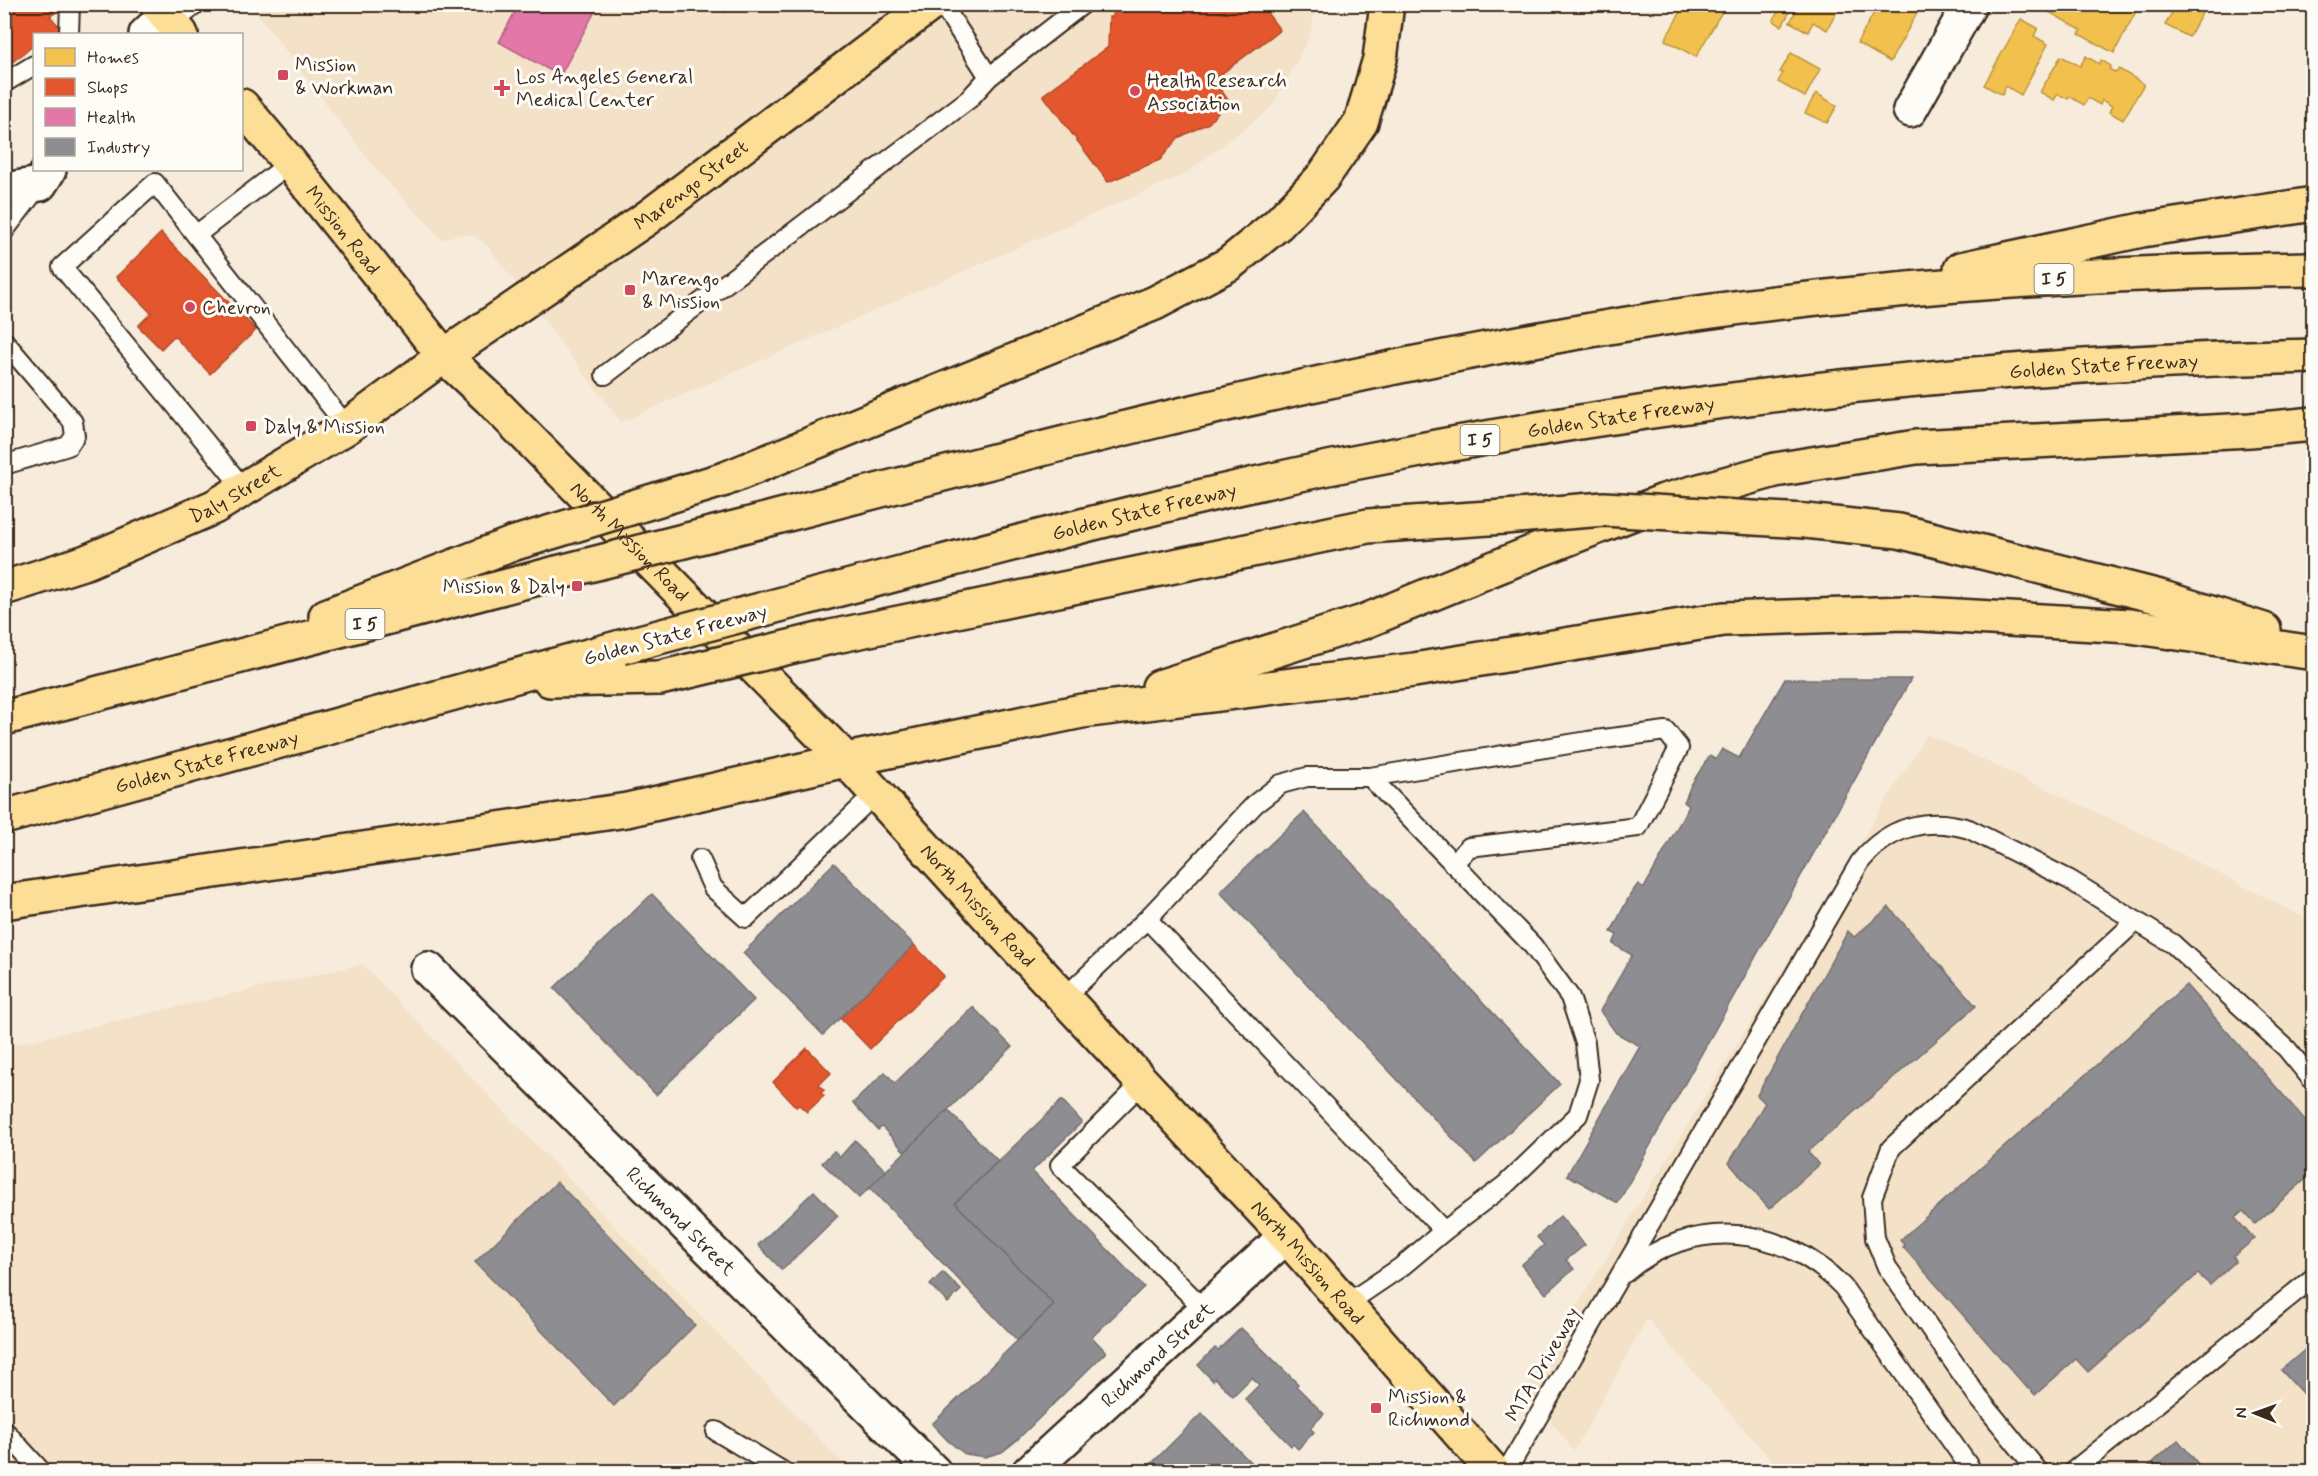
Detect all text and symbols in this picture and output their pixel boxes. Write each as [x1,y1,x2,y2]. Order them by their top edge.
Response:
legend [33,33,243,171]
text: Homes [87,46,139,70]
place label: Mission & Workman [295,52,394,102]
place label: Los Angeles General Medical Center [516,64,693,114]
marker: Mission & Workman [276,68,290,82]
place label: Health Research Association [1147,68,1287,118]
text: Shops [87,76,128,100]
marker: Los Angeles General Medical Center [493,79,511,97]
marker: Health Research Association [1128,84,1142,98]
text: Health [87,106,136,130]
street label: Marengo Street [629,134,754,238]
text: Industry [87,136,150,160]
street label: Mission Road [298,180,386,281]
road number: I 5 [2034,264,2074,294]
place label: Marengo & Mission [642,266,720,316]
marker: Marengo & Mission [623,283,637,297]
place label: Chevron [202,295,271,322]
marker: Chevron [183,300,197,314]
street label: Golden State Freeway [2008,348,2199,386]
street label: Golden State Freeway [1525,391,1716,445]
place label: Daly & Mission [263,414,385,441]
marker: Daly & Mission [244,419,258,433]
road number: I 5 [1460,425,1500,455]
street label: Daly Street [186,458,286,531]
street label: North Mission Road [564,476,695,608]
street label: Golden State Freeway [1049,477,1239,548]
place label: Mission & Daly [443,574,565,601]
marker: Mission & Daly [570,579,584,593]
street label: Golden State Freeway [581,598,770,673]
road number: I 5 [346,609,385,639]
street label: Golden State Freeway [112,725,302,801]
street label: North Mission Road [914,839,1041,974]
street label: Richmond Street [619,1161,741,1282]
street label: North Mission Road [1244,1195,1370,1331]
street label: Richmond Street [1096,1296,1221,1414]
street label: MTA Driveway [1500,1303,1587,1427]
north arrow [2225,1383,2285,1443]
place label: Mission & Richmond [1388,1384,1470,1434]
marker: Mission & Richmond [1369,1401,1383,1415]
text: N [2231,1407,2252,1418]

